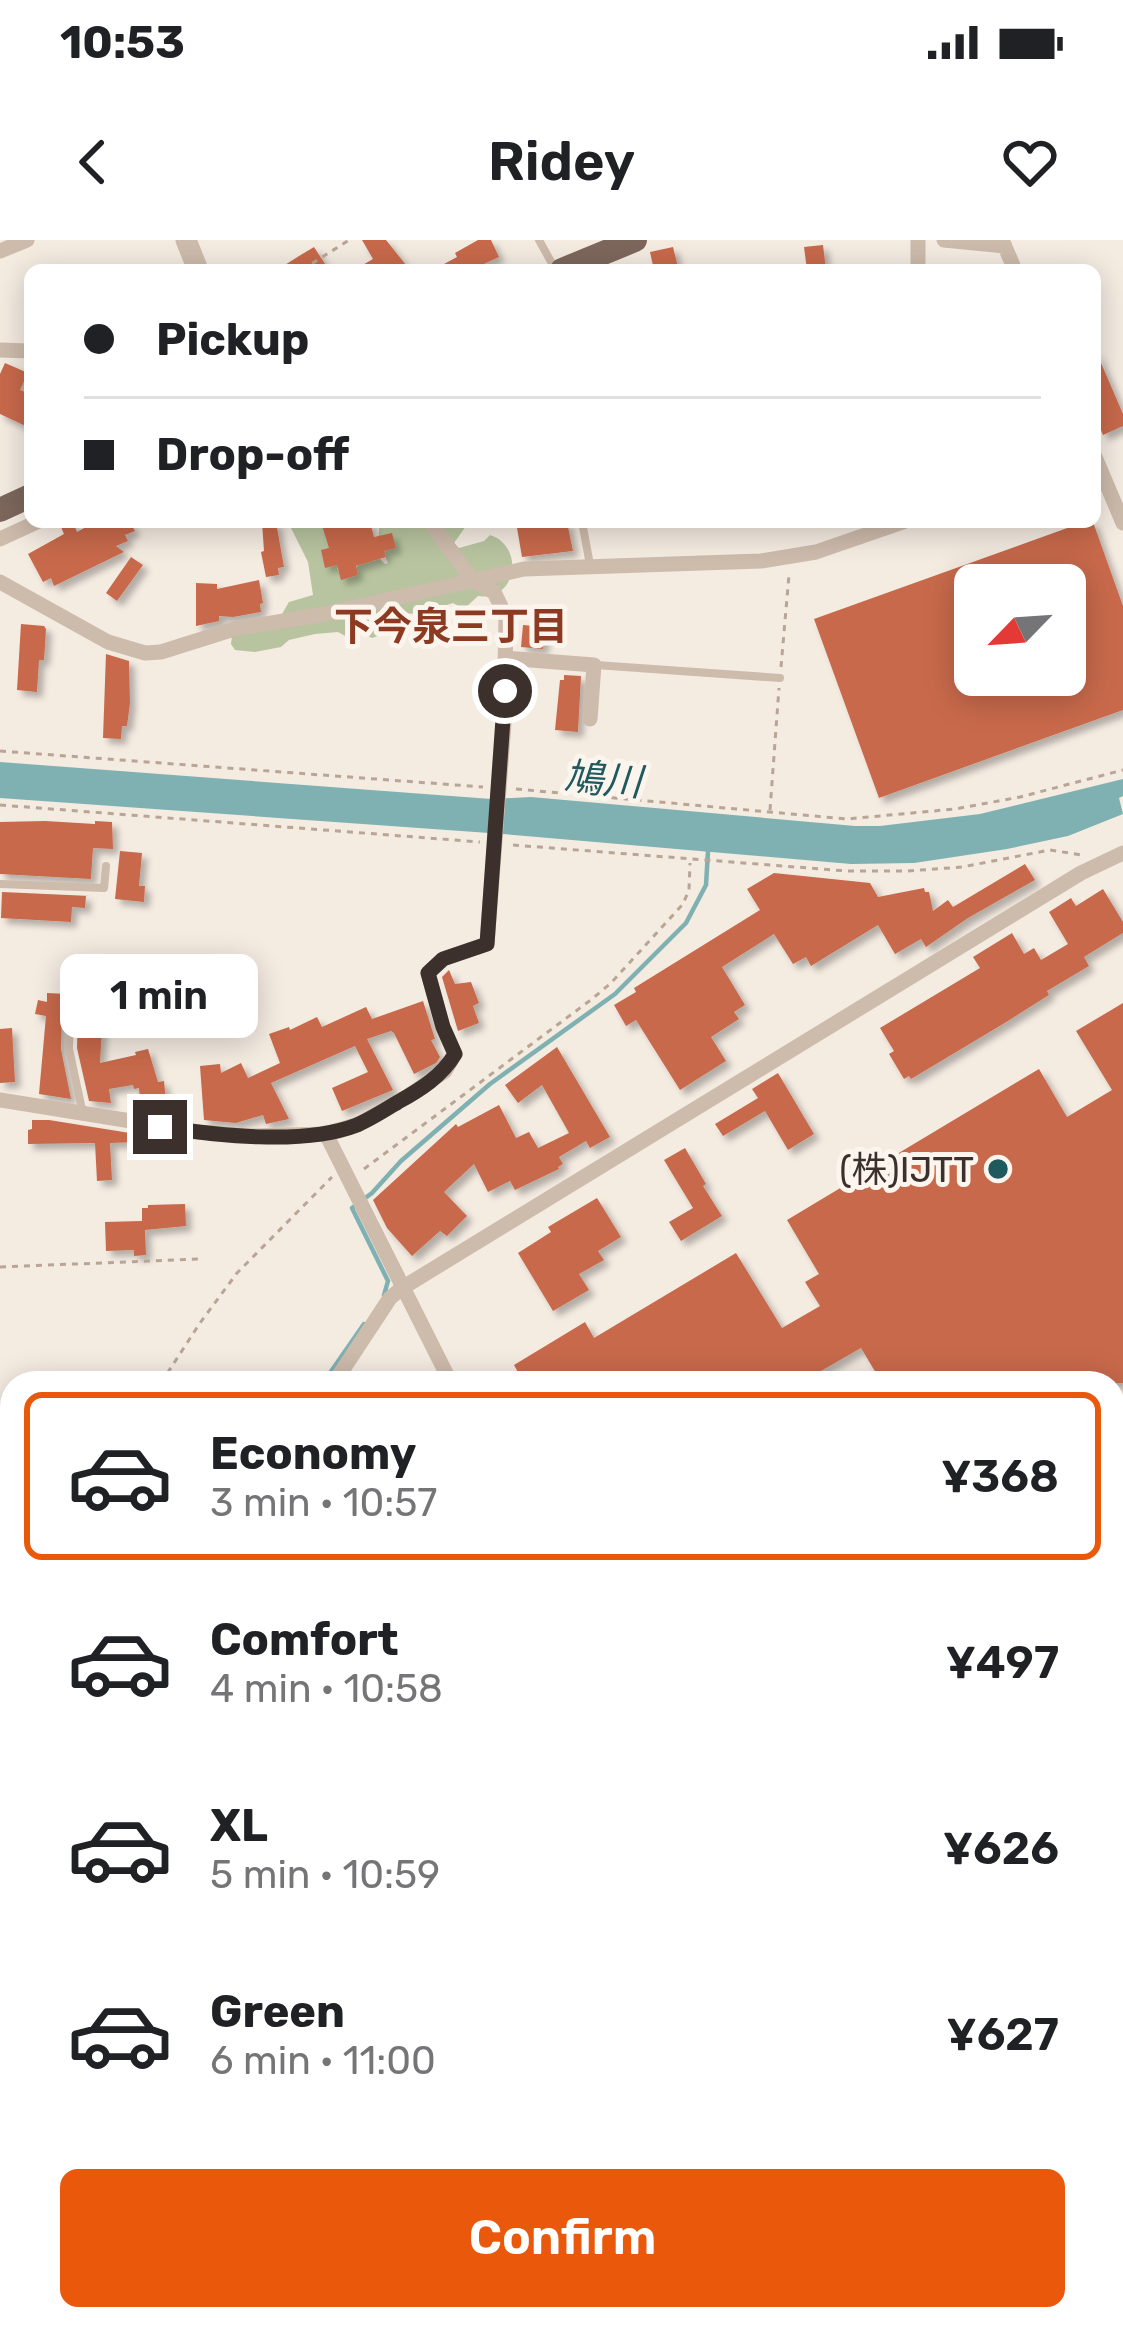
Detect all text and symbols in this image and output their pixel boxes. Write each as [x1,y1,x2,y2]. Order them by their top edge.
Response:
text: 10:53 [60,16,185,69]
icon: back [60,129,126,195]
icon: heart [997,129,1063,195]
text: Ridey [488,130,635,194]
text: Pickup [156,313,309,366]
text: Drop-off [156,428,349,481]
north arrow [954,564,1086,696]
map controls [954,564,1086,696]
district label: 下今泉三丁目 [334,604,568,650]
route start [478,664,532,718]
water label: 鳩川 [562,754,647,806]
callout: 1 min [61,953,259,1037]
text: 1 min [110,973,208,1019]
route end [133,1100,187,1154]
place label: (株)IJTT [839,1148,974,1191]
marker: (株)IJTT [985,1156,1011,1182]
icon: car [66,1422,174,1530]
text: Economy [210,1427,416,1480]
text: ¥368 [941,1450,1059,1503]
text: 3 min · 10:57 [210,1480,437,1526]
icon: car [66,1608,174,1716]
text: Comfort [210,1613,399,1666]
text: ¥497 [946,1636,1059,1689]
text: 4 min · 10:58 [210,1666,443,1712]
icon: car [66,1794,174,1902]
text: XL [210,1799,268,1852]
text: ¥626 [943,1822,1059,1875]
text: 5 min · 10:59 [210,1852,440,1898]
icon: car [66,1980,174,2088]
text: Green [210,1985,345,2038]
text: ¥627 [946,2008,1059,2061]
text: 6 min · 11:00 [210,2038,436,2084]
button: Confirm [60,2169,1065,2307]

